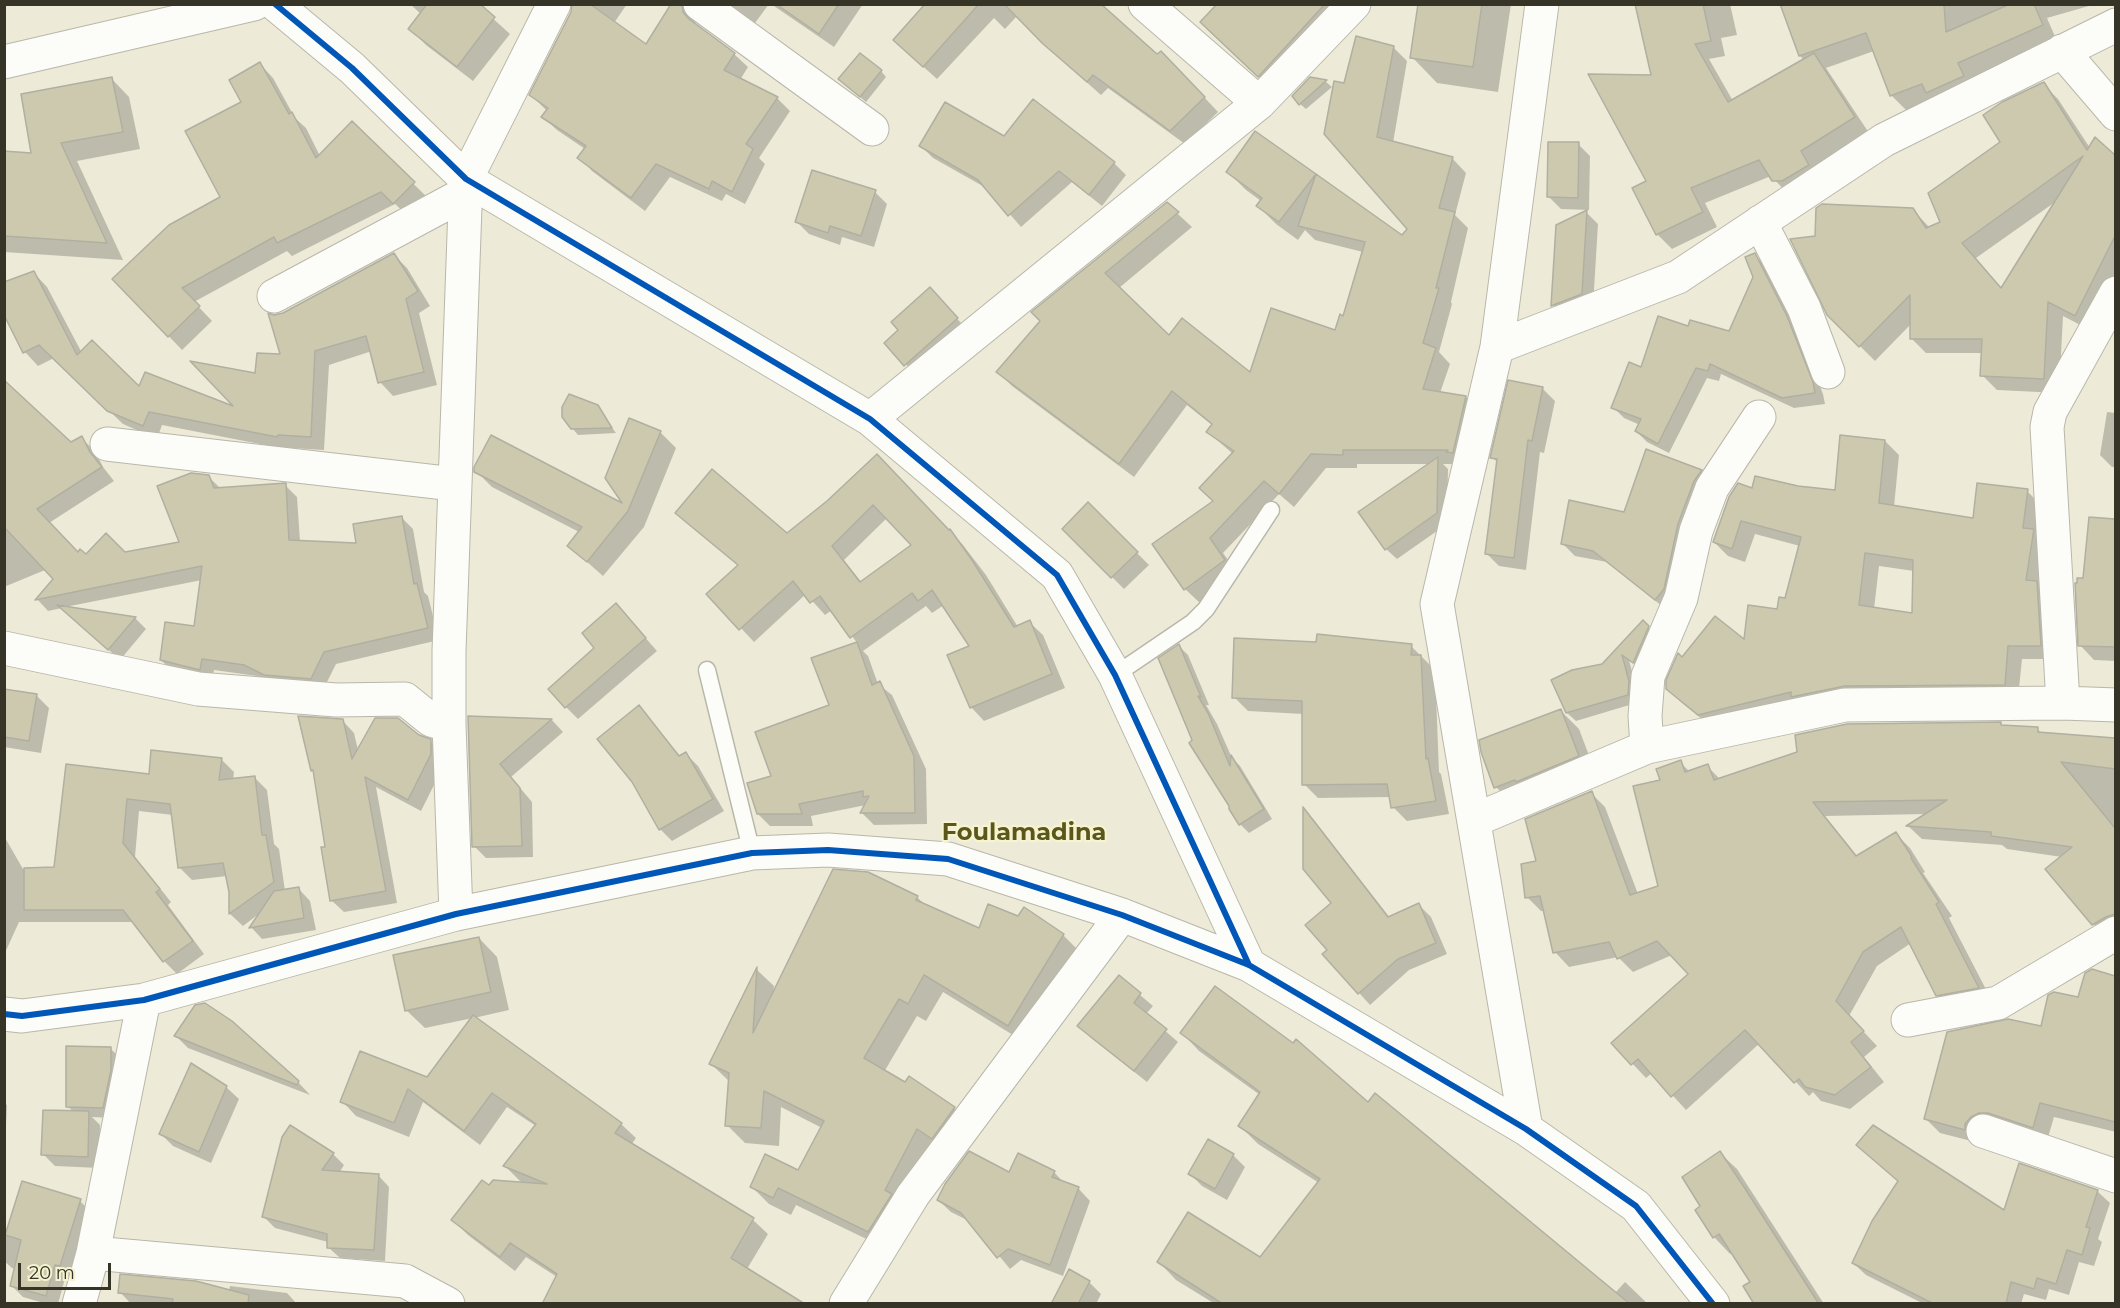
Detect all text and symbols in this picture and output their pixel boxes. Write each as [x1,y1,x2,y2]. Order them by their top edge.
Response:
district label: Foulamadina [942,819,1106,847]
scale bar [21,1251,114,1289]
text: 20 m [29,1262,75,1284]

